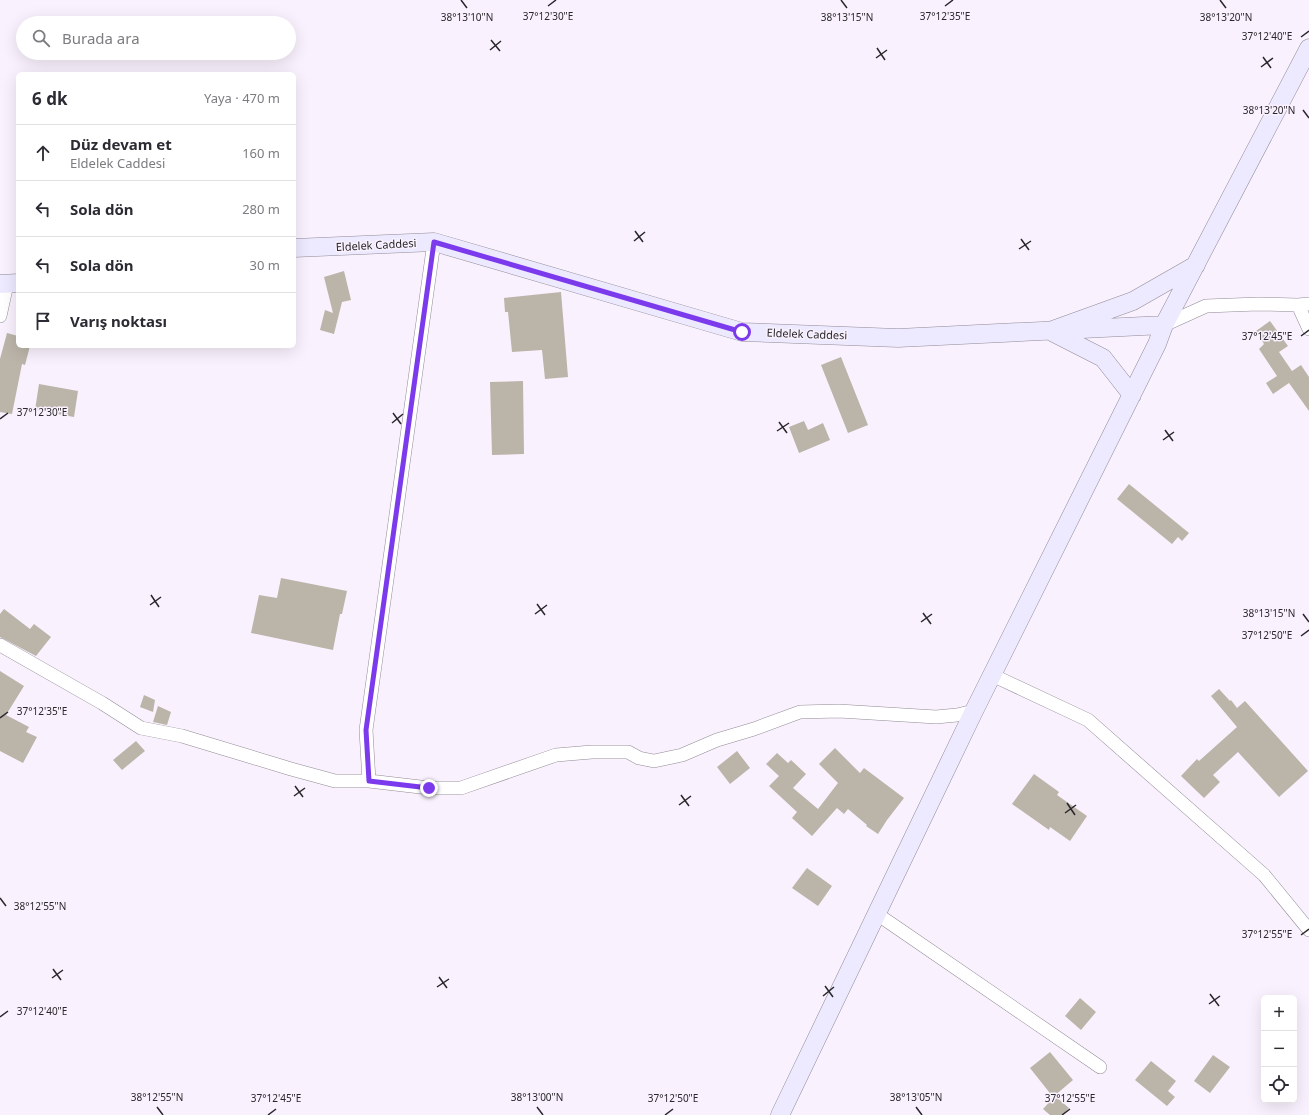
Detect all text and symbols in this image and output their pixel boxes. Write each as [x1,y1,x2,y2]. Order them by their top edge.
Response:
text: 37°12'30"E [523,9,573,23]
text: 37°12'35"E [920,9,970,23]
text: 38°13'10"N [441,10,493,24]
text: 38°13'15"N [821,10,873,24]
text: 38°13'20"N [1200,10,1252,24]
search box [16,16,296,60]
icon: search [30,27,52,49]
text: Burada ara [62,28,140,48]
text: 37°12'40"E [1242,29,1292,43]
text: 6 dk [32,87,67,110]
text: Yaya · 470 m [204,89,280,107]
text: 38°13'20"N [1243,103,1295,117]
text: Düz devam et [70,134,172,154]
icon: ahead [32,142,54,164]
text: 160 m [242,144,280,162]
text: Eldelek Caddesi [70,154,165,172]
icon: left [32,198,54,220]
text: Sola dön [70,199,134,219]
text: 280 m [242,200,280,218]
street label: Eldelek Caddesi [335,235,417,254]
icon: left [32,254,54,276]
text: Sola dön [70,255,134,275]
text: 30 m [250,256,280,274]
icon: arrive [32,310,54,332]
text: Varış noktası [70,311,167,331]
route start [733,323,751,341]
street label: Eldelek Caddesi [766,325,848,342]
text: 37°12'45"E [1242,329,1292,343]
text: 37°12'30"E [17,405,67,419]
text: 38°13'15"N [1243,606,1295,620]
text: 37°12'50"E [1242,628,1292,642]
text: 37°12'35"E [17,704,67,718]
route end [420,779,438,797]
text: 38°12'55"N [14,899,66,913]
text: 37°12'55"E [1242,927,1292,941]
map controls [1261,995,1297,1103]
button: + [1261,995,1297,1031]
text: 37°12'40"E [17,1004,67,1018]
button: − [1261,1031,1297,1067]
button: locate [1261,1067,1297,1103]
text: 38°12'55"N [131,1090,183,1104]
text: 38°13'00"N [511,1090,563,1104]
text: 38°13'05"N [890,1090,942,1104]
text: 37°12'45"E [251,1091,301,1105]
text: 37°12'50"E [648,1091,698,1105]
text: 37°12'55"E [1045,1091,1095,1105]

